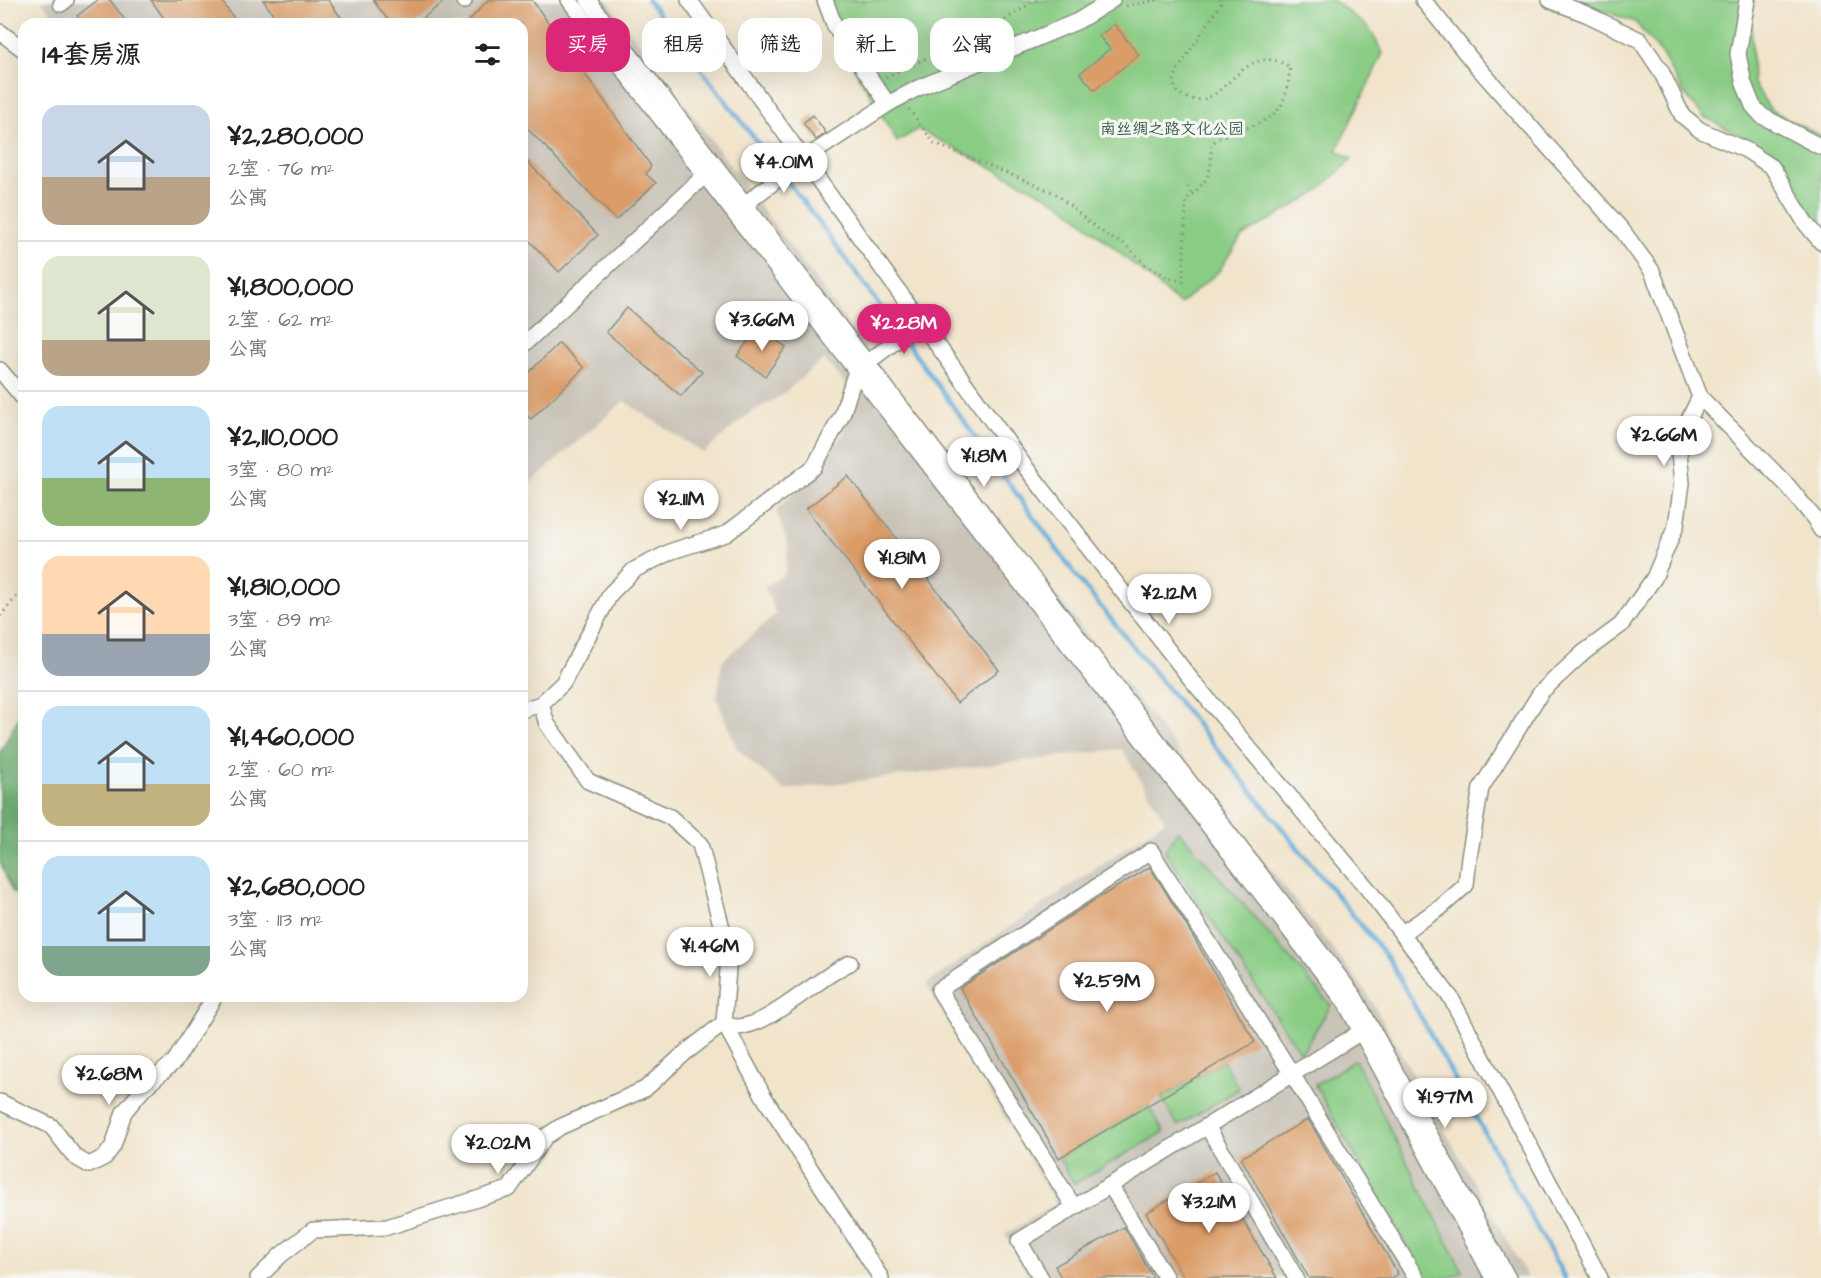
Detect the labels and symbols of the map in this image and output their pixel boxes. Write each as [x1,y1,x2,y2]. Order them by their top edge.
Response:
park label: 南丝绸之路文化公园 [1100,118,1244,140]
pin: ¥4.01M [735,143,833,194]
pin: ¥3.66M [713,301,811,352]
pin: ¥2.28M [855,304,953,355]
pin: ¥2.66M [1615,416,1713,467]
pin: ¥1.8M [942,437,1026,488]
pin: ¥2.11M [632,480,730,531]
pin: ¥1.81M [853,539,951,590]
pin: ¥2.12M [1120,574,1218,625]
pin: ¥1.46M [661,927,759,978]
pin: ¥2.59M [1058,962,1156,1013]
pin: ¥2.68M [60,1055,158,1106]
pin: ¥1.97M [1396,1078,1494,1129]
pin: ¥2.02M [449,1124,547,1175]
pin: ¥3.21M [1160,1183,1258,1234]

